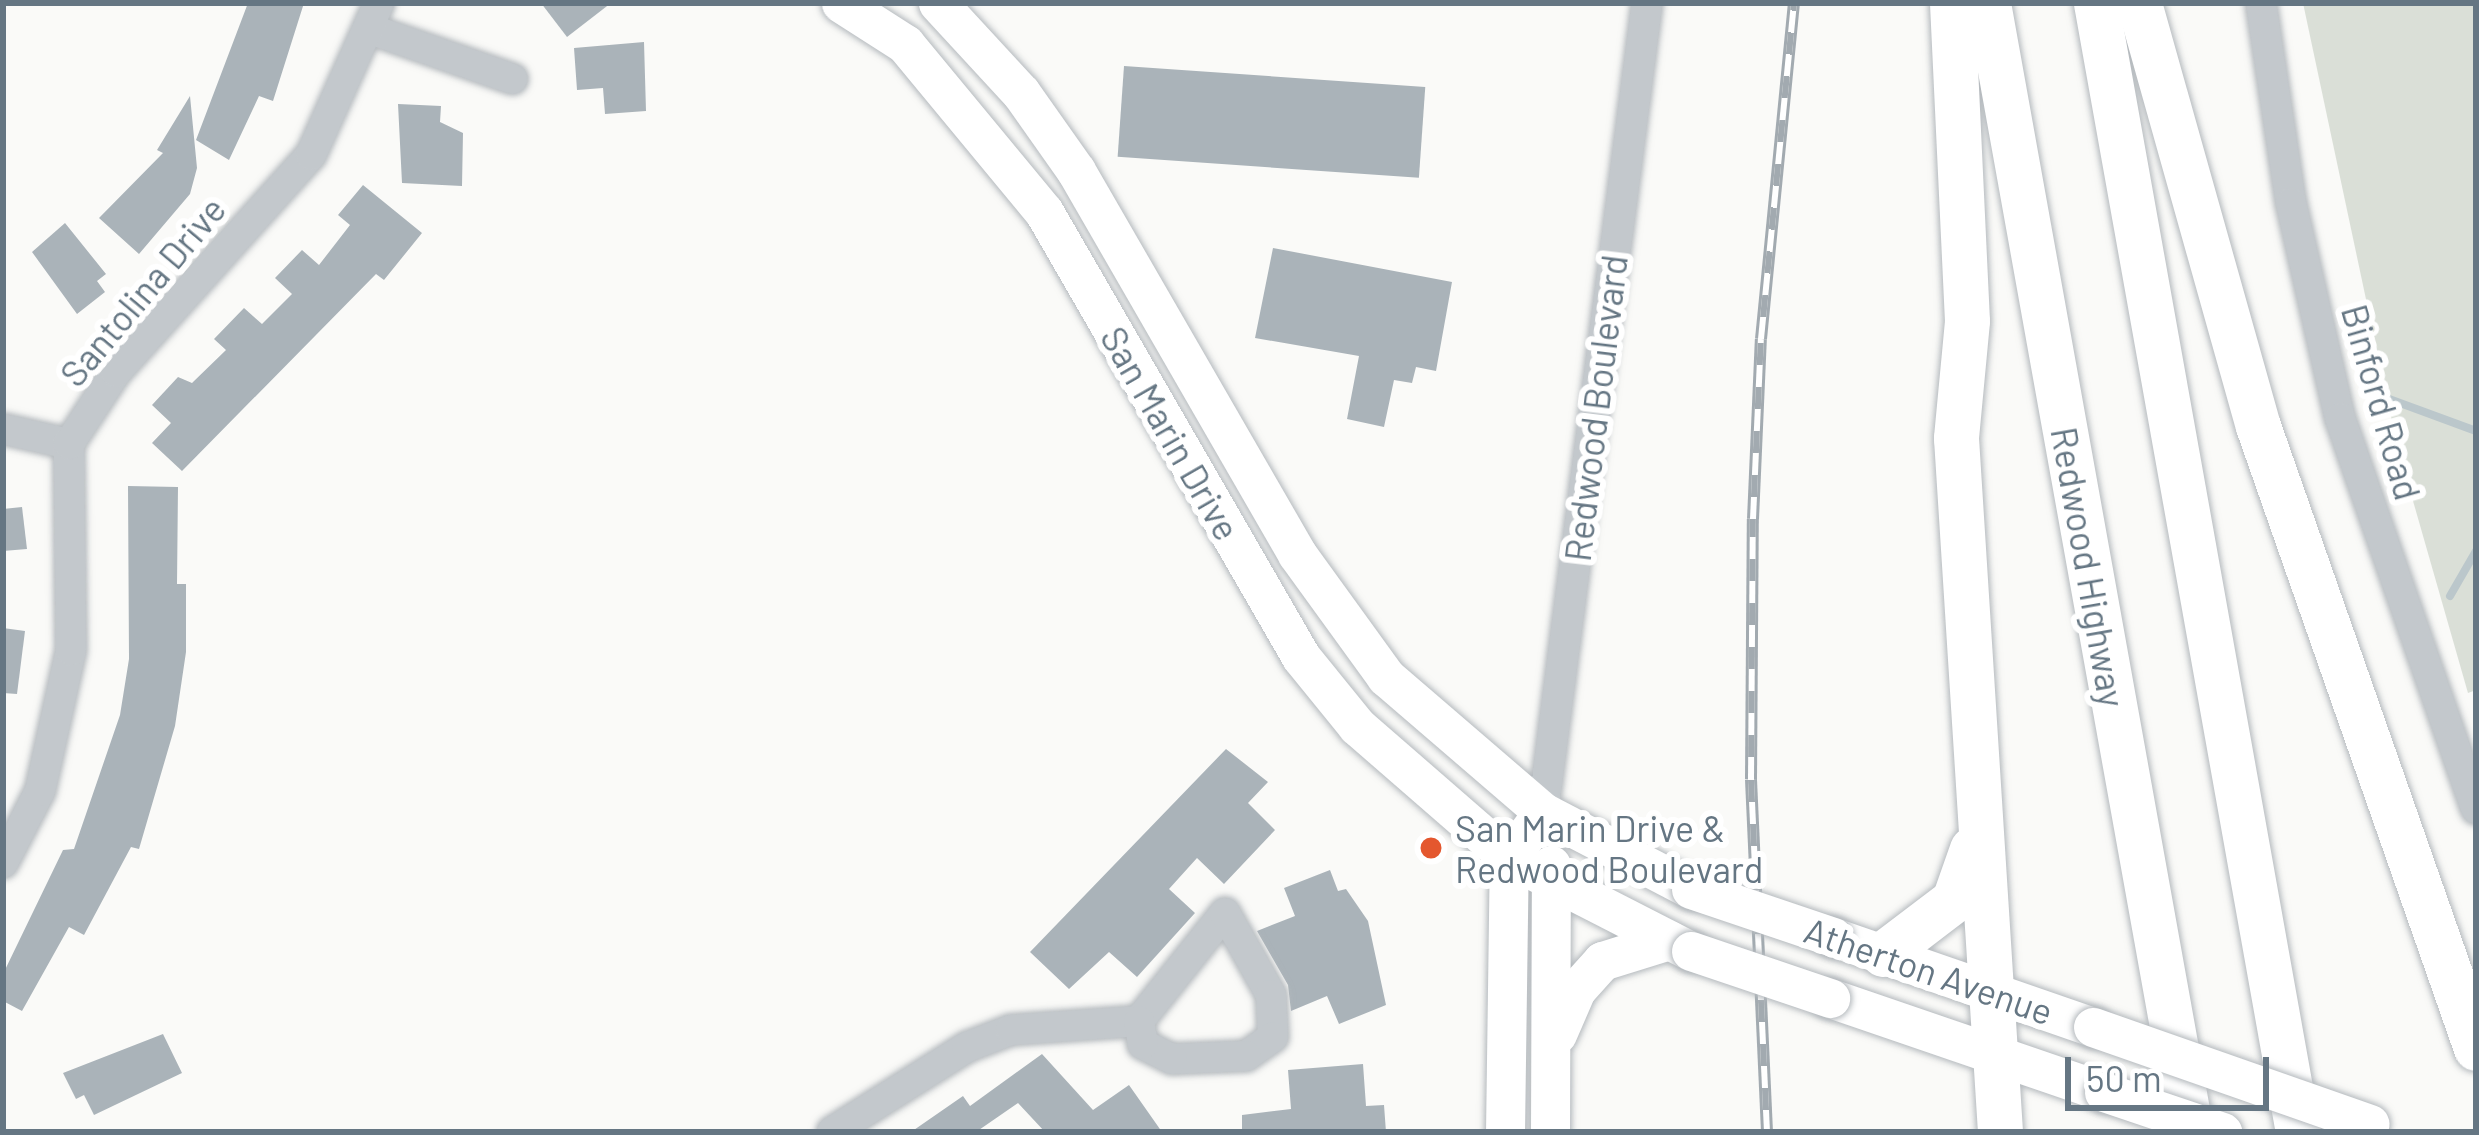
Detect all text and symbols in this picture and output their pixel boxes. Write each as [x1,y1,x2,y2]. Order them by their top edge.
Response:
street label: Santolina Drive [50,188,234,394]
street label: Redwood Boulevard [1555,252,1635,564]
street label: Binford Road [2333,299,2431,505]
street label: San Marin Drive [1092,319,1250,547]
street label: Redwood Highway [2043,424,2135,710]
place label: San Marin Drive & Redwood Boulevard [1455,805,1763,890]
marker: San Marin Drive & Redwood Boulevard [1418,835,1444,861]
street label: Atherton Avenue [1799,907,2059,1033]
scale bar [2071,1033,2275,1107]
text: 50 m [2086,1056,2162,1099]

